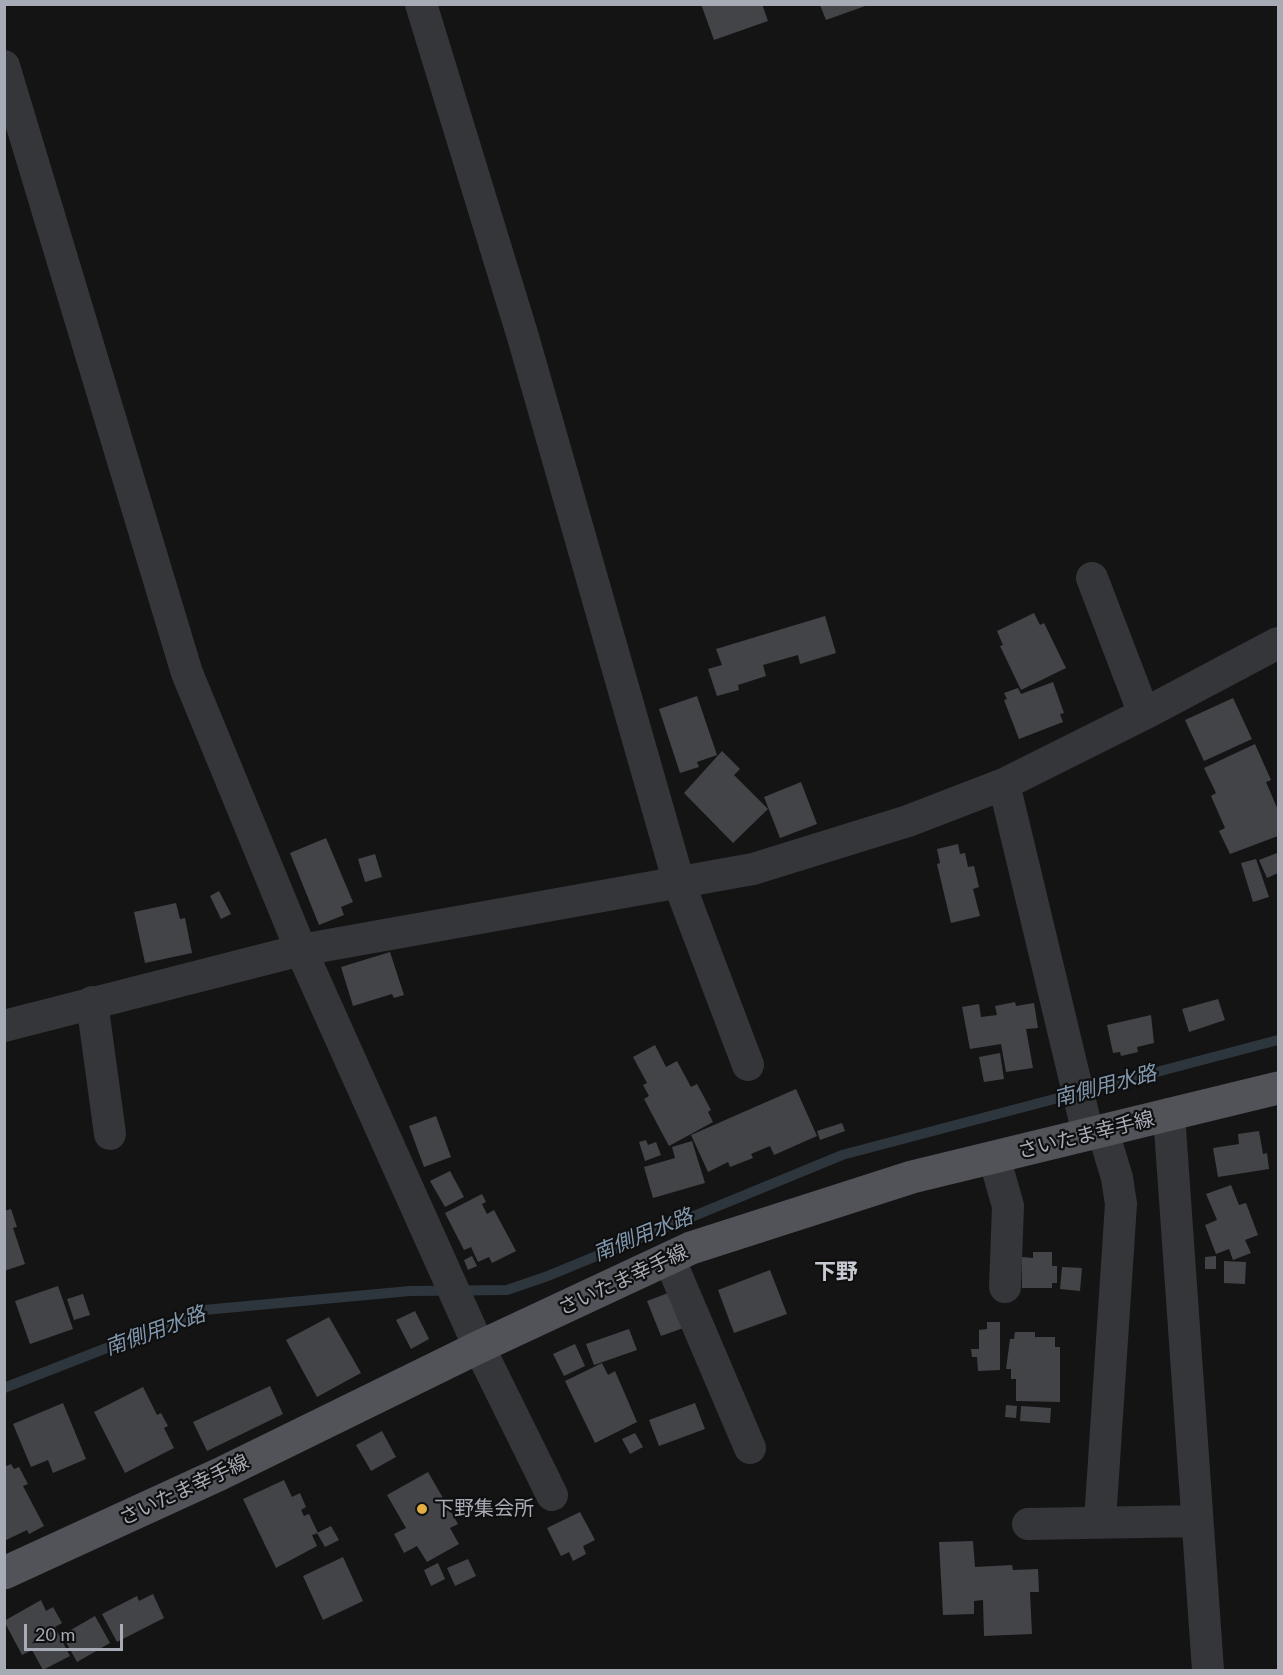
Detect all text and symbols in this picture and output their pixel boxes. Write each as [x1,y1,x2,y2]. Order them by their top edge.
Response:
water label: 南側用水路 [1051,1060,1159,1112]
street label: さいたま幸手線 [1015,1106,1157,1164]
water label: 南側用水路 [590,1204,696,1266]
street label: さいたま幸手線 [554,1240,692,1320]
district label: 下野 [814,1259,858,1285]
water label: 南側用水路 [101,1301,209,1361]
street label: さいたま幸手線 [115,1450,253,1530]
place label: 下野集会所 [434,1497,534,1521]
marker: 下野集会所 [415,1502,429,1516]
scale bar [27,1612,126,1650]
text: 20 m [35,1623,75,1645]

